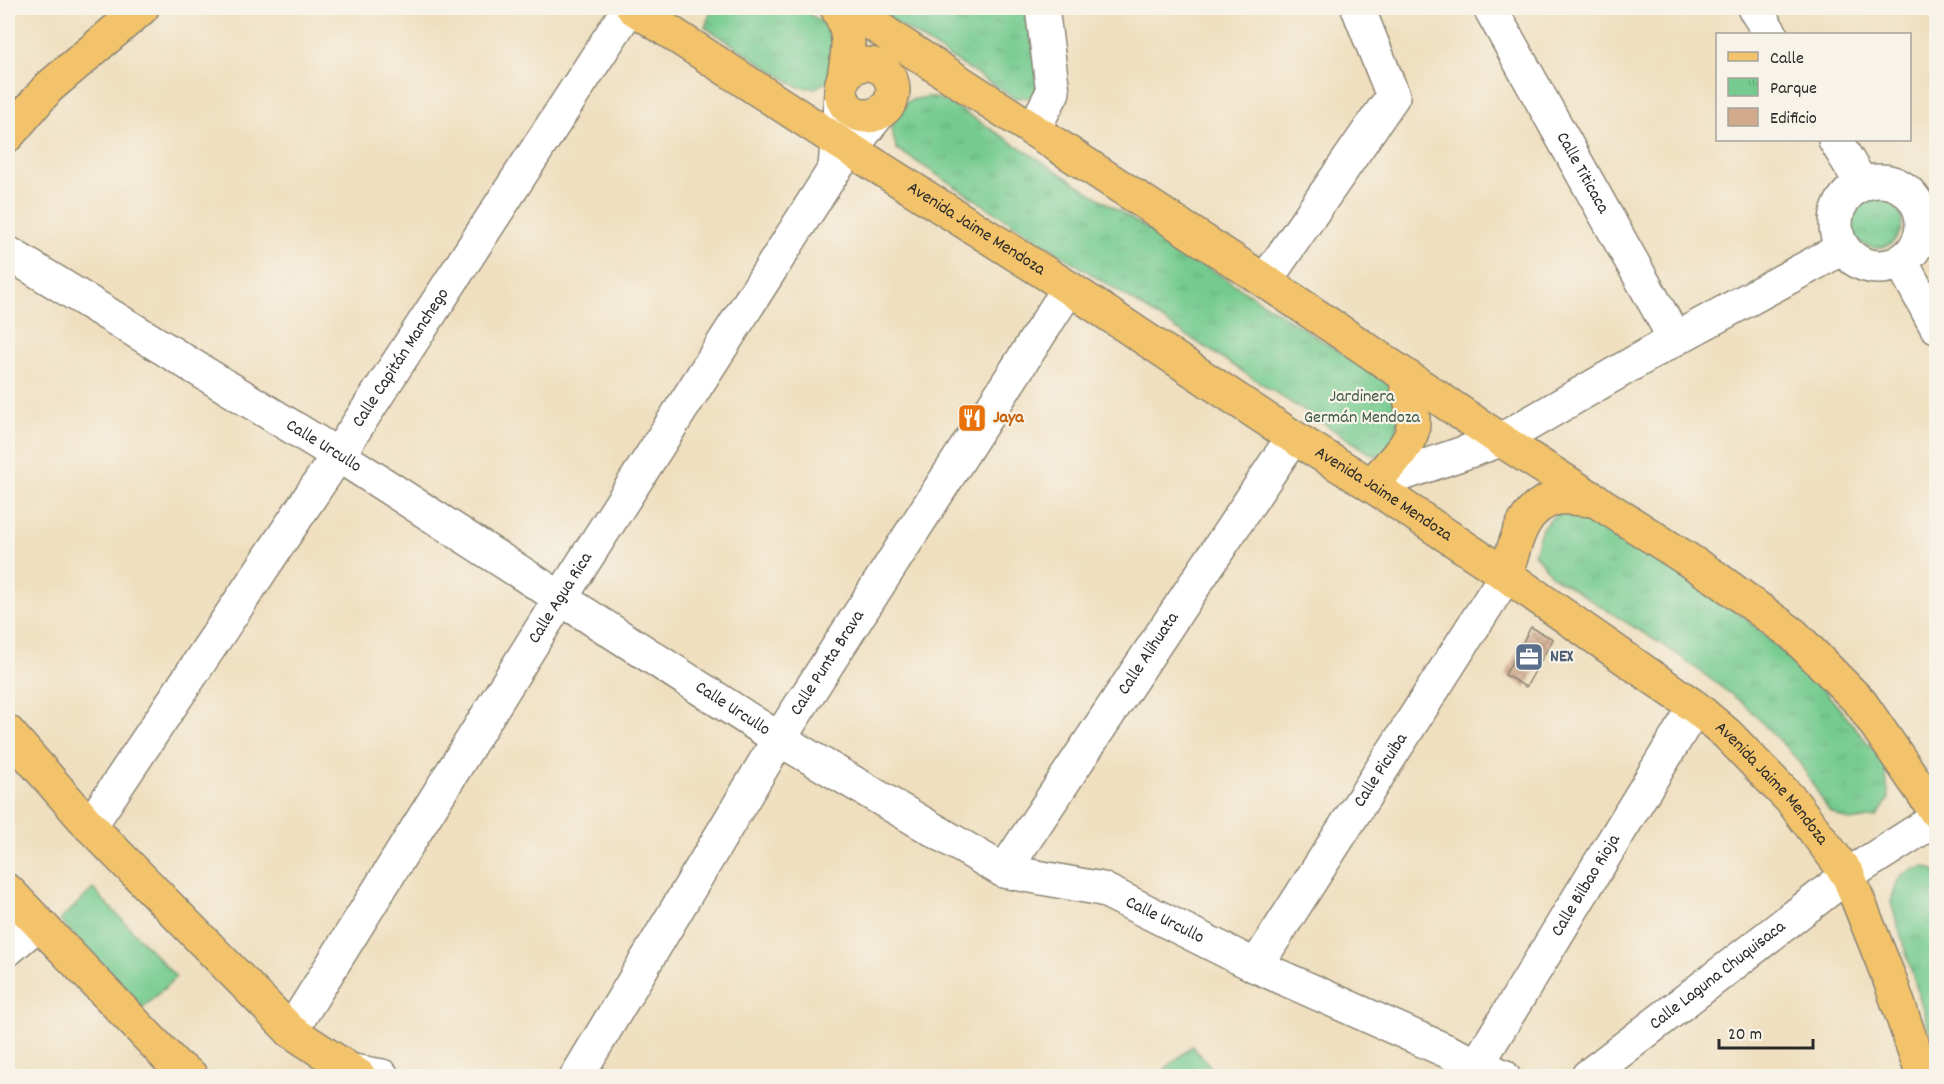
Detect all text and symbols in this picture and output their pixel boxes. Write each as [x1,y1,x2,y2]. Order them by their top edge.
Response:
legend [1716,33,1911,141]
text: Calle [1770,47,1804,72]
text: Parque [1770,77,1817,102]
text: Edificio [1770,107,1817,132]
street label: Calle Titicaca [1549,128,1615,219]
street label: Avenida Jaime Mendoza [902,176,1050,282]
street label: Calle Capitán Manchego [347,283,456,433]
park label: Jardinera Germán Mendoza [1304,385,1421,431]
restaurant icon: Jaya [956,402,988,434]
place label: Jaya [993,406,1024,431]
street label: Calle Urcullo [281,413,366,479]
street label: Avenida Jaime Mendoza [1310,441,1457,548]
street label: Calle Agua Rica [523,547,599,649]
street label: Calle Punta Brava [784,605,871,721]
street label: Calle Alihuata [1112,607,1186,700]
office icon: NEX [1513,641,1545,673]
place label: NEX [1550,645,1574,670]
street label: Calle Urcullo [690,675,775,742]
street label: Avenida Jaime Mendoza [1709,716,1834,851]
street label: Calle Picuiba [1348,728,1414,813]
street label: Calle Bilbao Rioja [1545,829,1627,942]
street label: Calle Urcullo [1121,890,1208,951]
street label: Calle Laguna Chuquisaca [1644,915,1792,1036]
scale bar [1719,1012,1814,1050]
text: 20 m [1728,1023,1762,1048]

